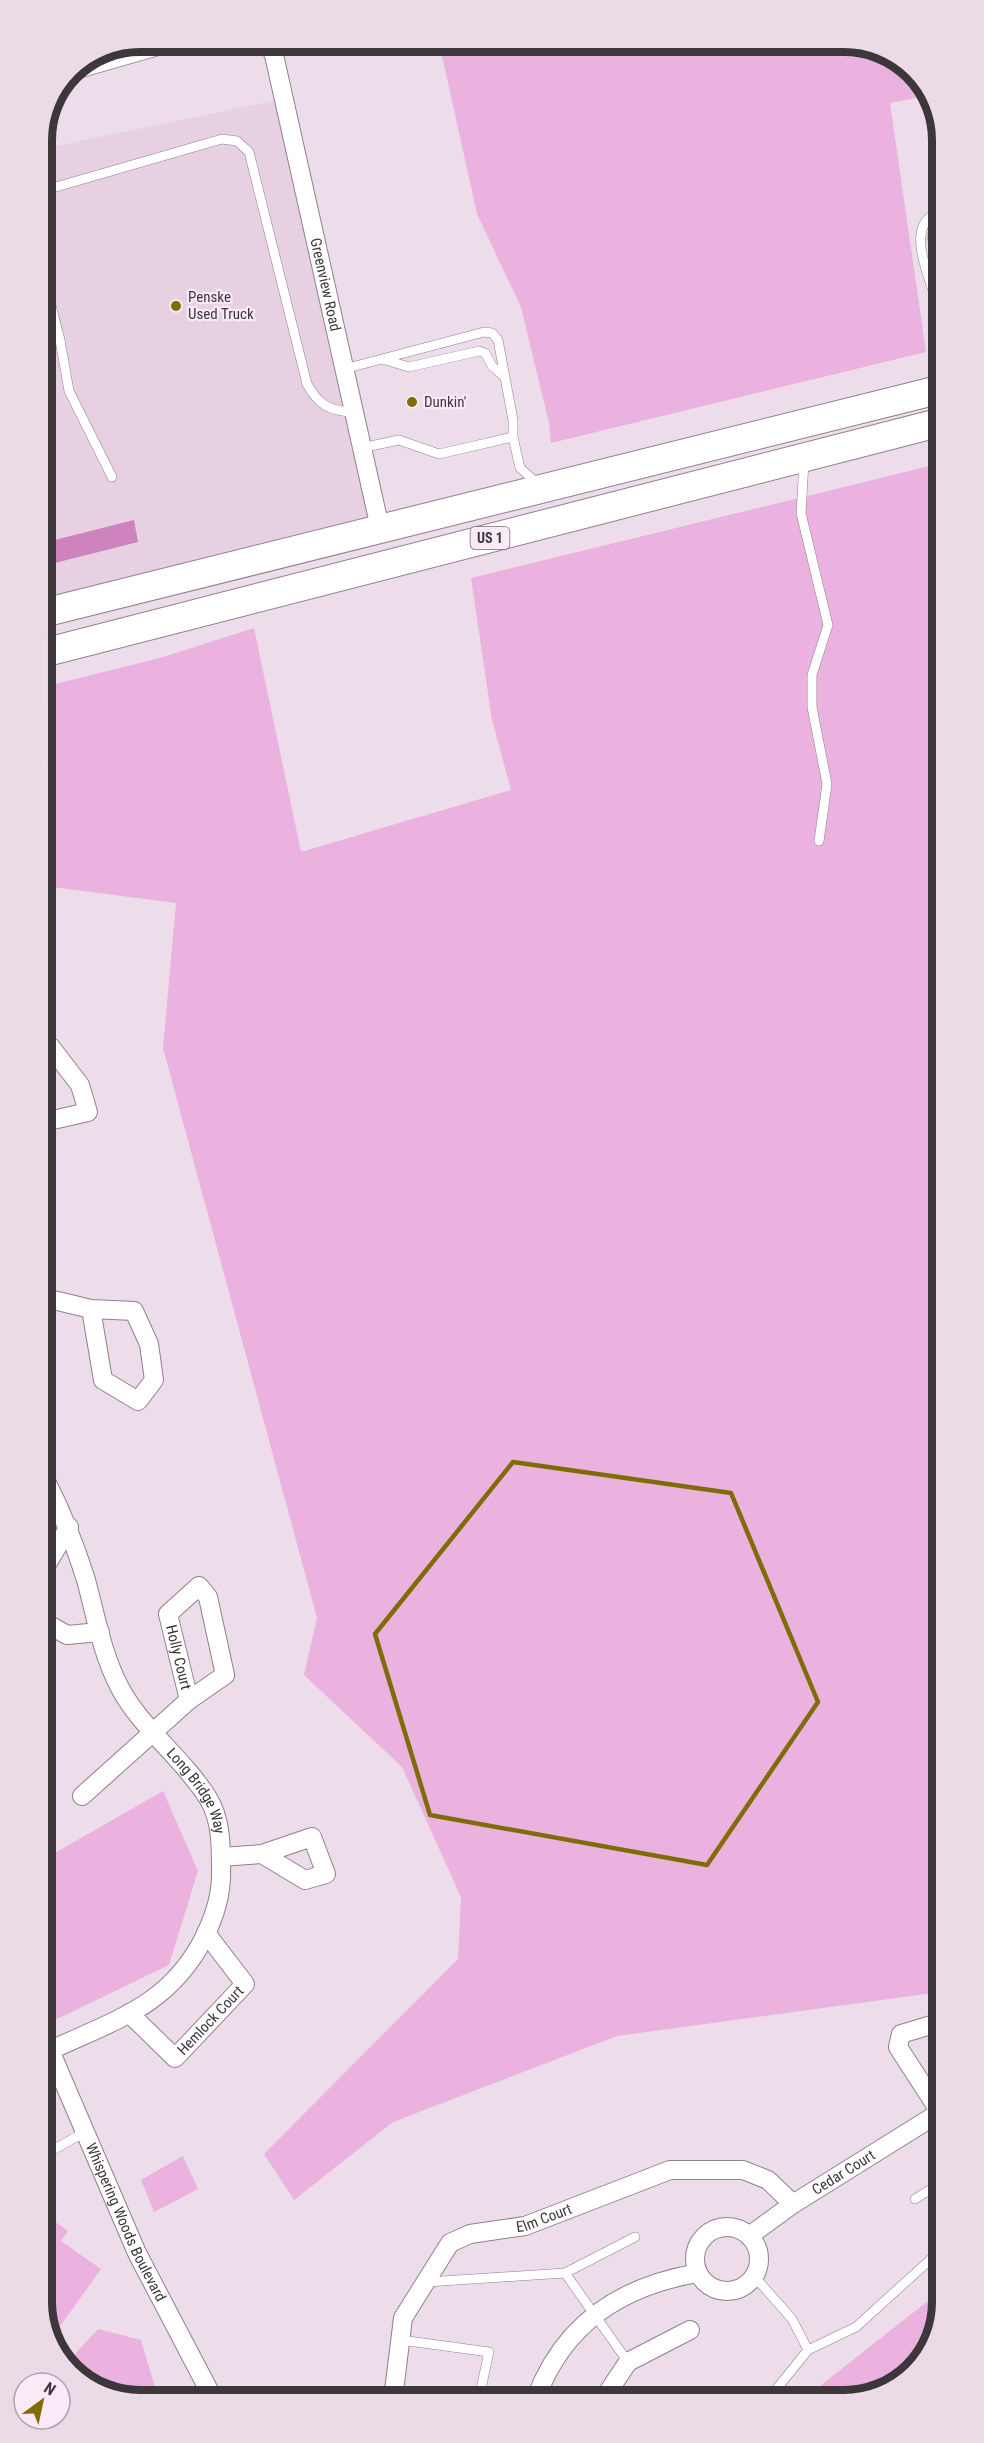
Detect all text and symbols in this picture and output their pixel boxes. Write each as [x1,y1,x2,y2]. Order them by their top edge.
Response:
street label: Greenview Road [306,236,345,333]
place label: Penske Used Truck [188,288,254,323]
marker: Penske Used Truck [169,299,183,313]
place label: Dunkin' [424,393,466,411]
marker: Dunkin' [405,395,419,409]
road number: US 1 [470,527,510,549]
street label: Holly Court [162,1623,195,1692]
street label: Long Bridge Way [163,1744,229,1835]
street label: Hemlock Court [174,1982,247,2059]
street label: Whispering Woods Boulevard [82,2140,170,2305]
street label: Cedar Court [809,2146,878,2199]
street label: Elm Court [515,2200,574,2236]
north arrow [12,2371,72,2431]
text: N [41,2378,59,2399]

